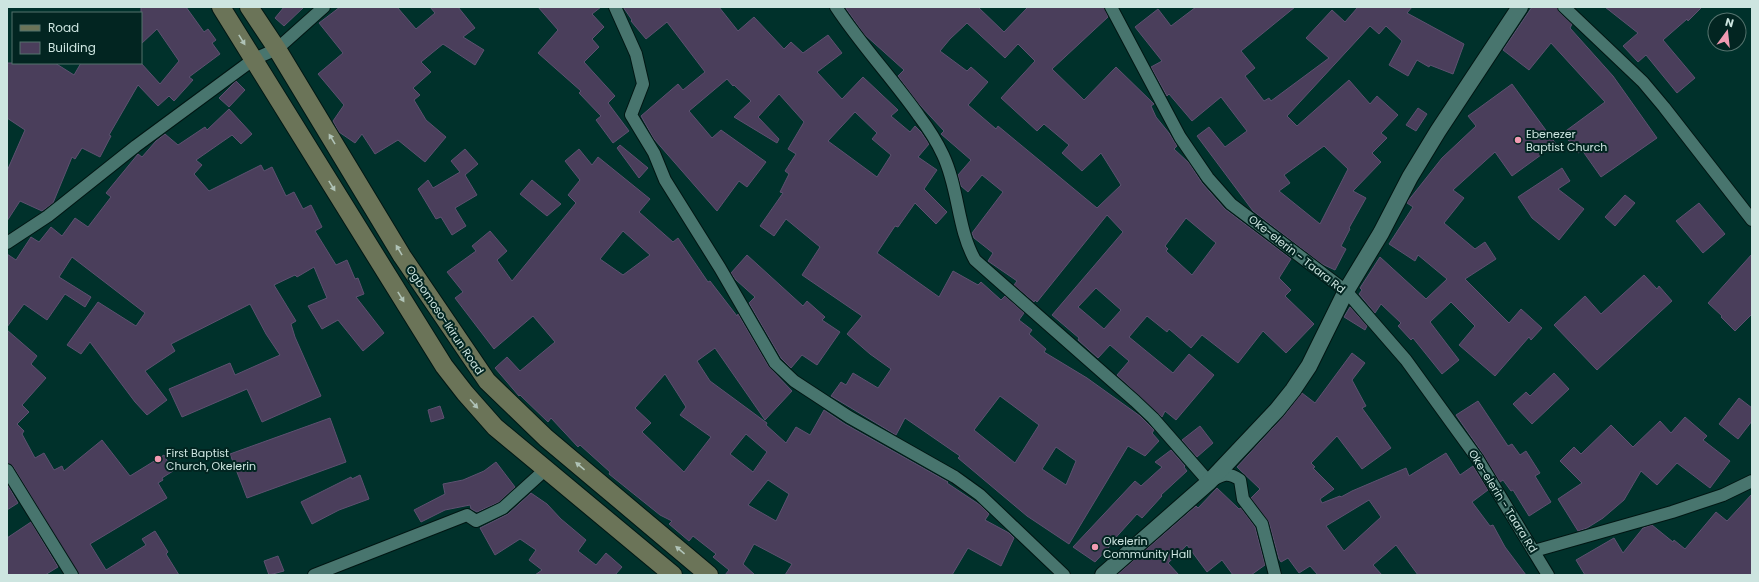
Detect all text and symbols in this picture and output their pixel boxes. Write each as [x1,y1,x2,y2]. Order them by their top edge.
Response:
legend [12,12,142,64]
north arrow [1707,12,1747,52]
text: N [1724,14,1736,31]
text: Road [48,19,79,36]
one-way arrow [238,35,246,45]
text: Building [48,39,96,56]
place label: Ebenezer Baptist Church [1526,126,1607,155]
one-way arrow [328,133,335,145]
marker: Ebenezer Baptist Church [1513,135,1523,145]
one-way arrow [329,180,336,192]
street label: Oke-elerin - Taara Rd [1245,211,1349,297]
one-way arrow [395,244,402,256]
street label: Ogbomoso-Ikirun Road [402,262,488,378]
one-way arrow [397,292,405,302]
one-way arrow [470,398,479,409]
place label: First Baptist Church, Okelerin [166,445,256,474]
street label: Oke-elerin - Taara Rd [1465,446,1541,556]
marker: First Baptist Church, Okelerin [153,454,163,464]
one-way arrow [574,462,585,471]
place label: Okelerin Community Hall [1103,533,1192,562]
marker: Okelerin Community Hall [1090,542,1100,552]
one-way arrow [674,545,685,554]

